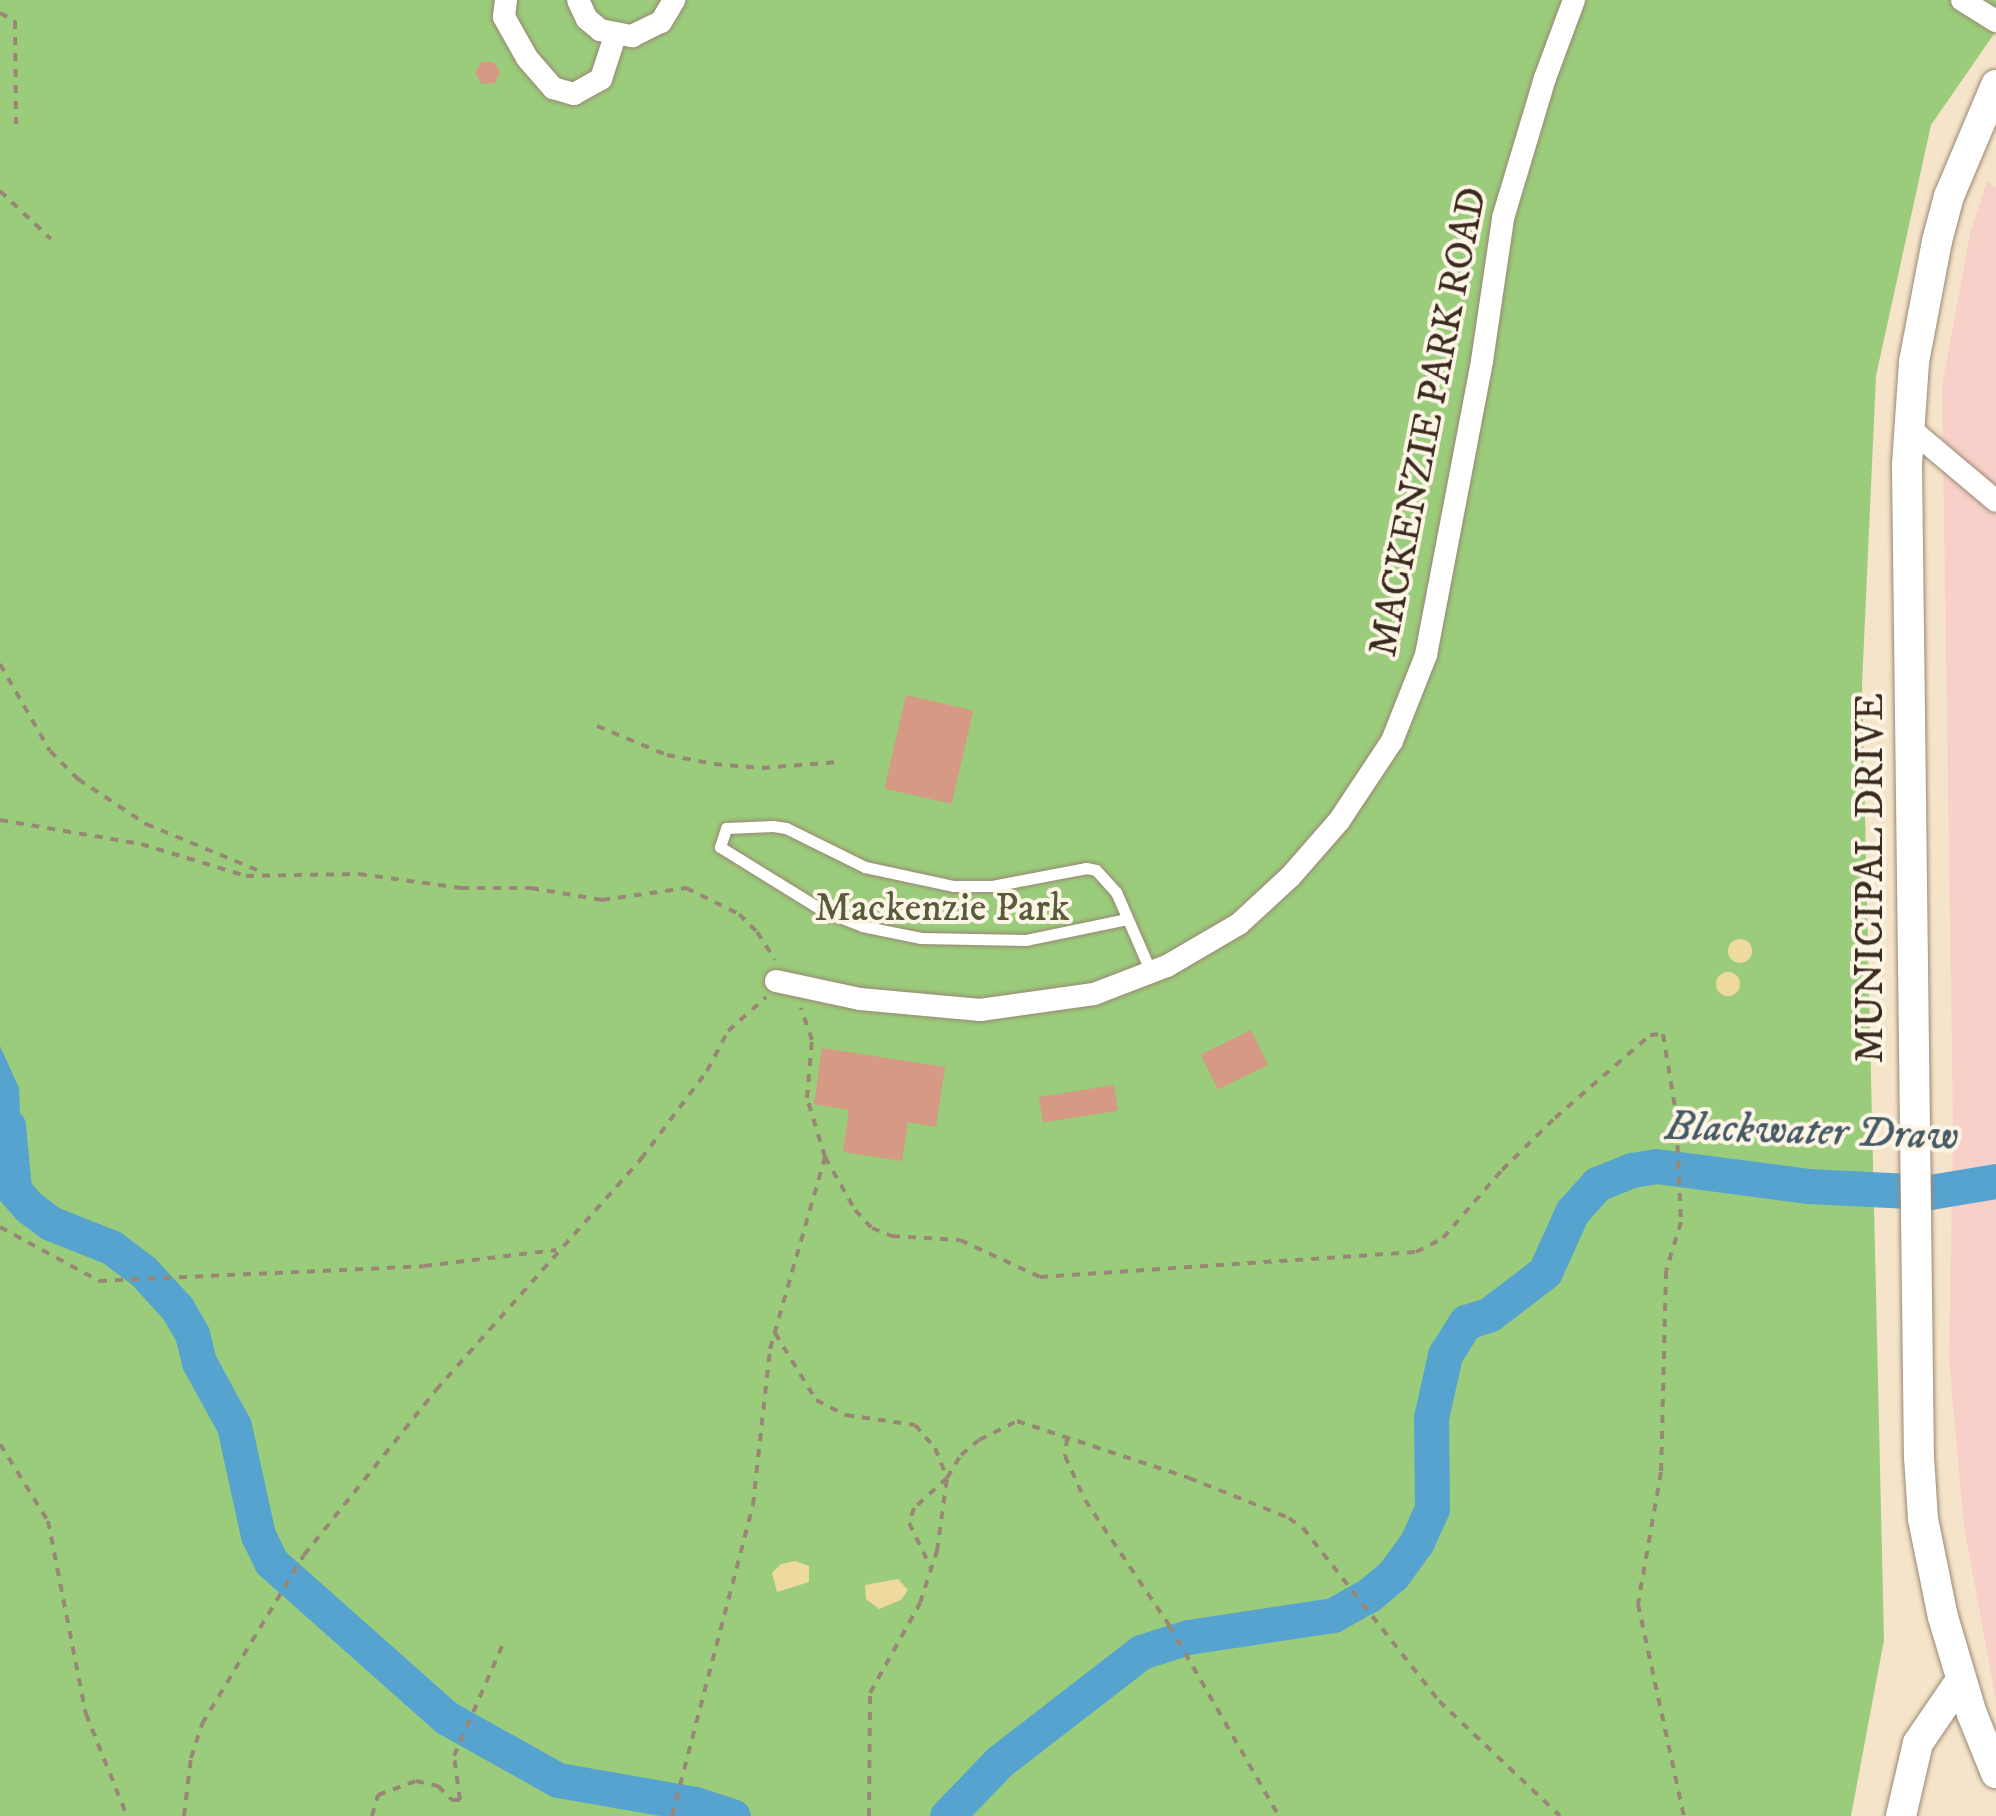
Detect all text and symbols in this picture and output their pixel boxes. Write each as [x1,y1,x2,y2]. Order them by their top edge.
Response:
street label: MACKENZIE PARK ROAD [1360,183,1498,661]
street label: MUNICIPAL DRIVE [1847,693,1895,1063]
park label: Mackenzie Park [814,885,1070,933]
water label: Blackwater Draw [1664,1102,1960,1162]

